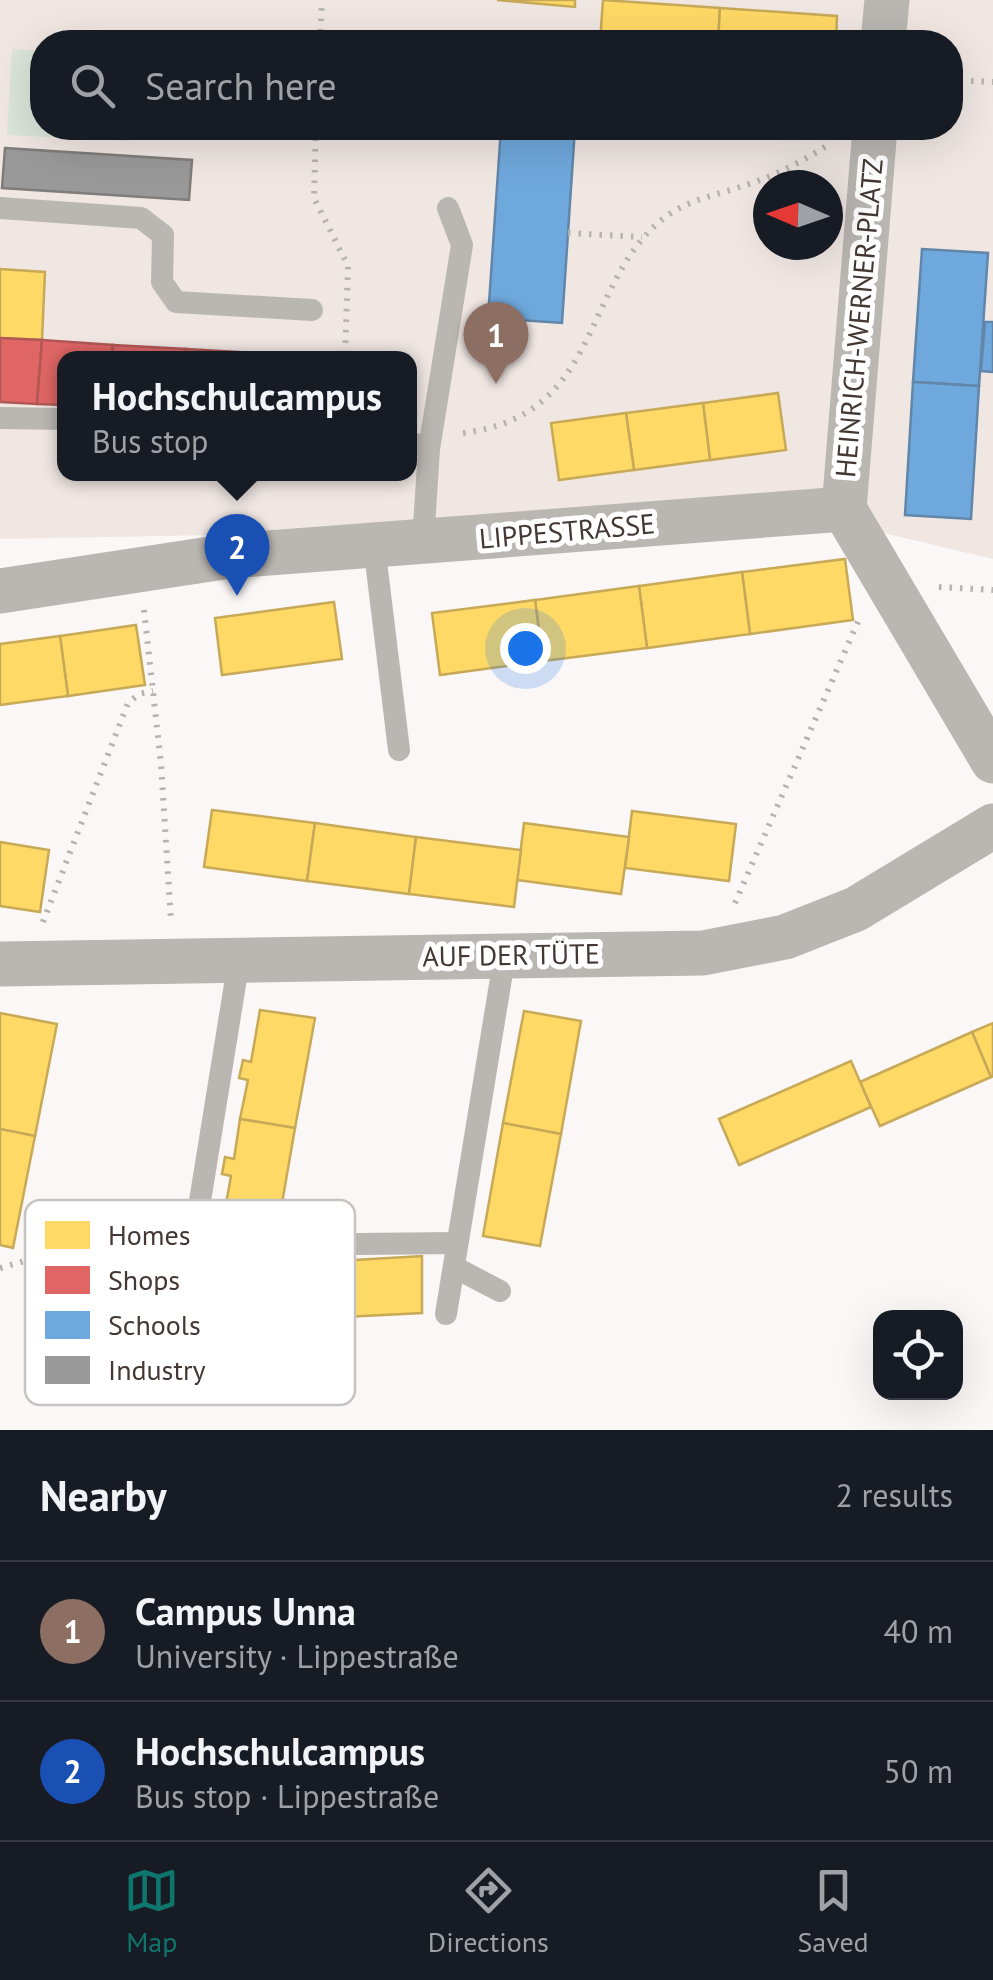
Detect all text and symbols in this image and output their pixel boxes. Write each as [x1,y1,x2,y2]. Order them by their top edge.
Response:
search box [30,30,963,140]
icon: search [65,58,120,113]
text: Search here [145,61,337,110]
street label: HEINRICH-WERNER-PLATZ [826,157,891,479]
north arrow [753,170,843,260]
pin: 1 [464,302,528,384]
popup [57,351,417,481]
text: Hochschulcampus [92,371,382,420]
text: Bus stop [92,420,208,462]
street label: LIPPESTRASSE [477,504,656,557]
pin: 2 [204,514,270,596]
your location [500,623,551,674]
street label: AUF DER TÜTE [422,934,600,975]
legend [25,1200,355,1405]
text: Homes [108,1216,191,1253]
text: Shops [108,1261,180,1298]
text: Schools [108,1306,201,1343]
map controls [873,1310,963,1400]
button: locate [873,1310,963,1400]
text: Industry [108,1351,205,1388]
text: Nearby [40,1468,167,1523]
text: 2 results [835,1474,953,1516]
text: Campus Unna [135,1586,356,1635]
text: 1 [63,1610,82,1652]
text: 40 m [884,1610,953,1652]
text: University · Lippestraße [135,1635,459,1677]
text: Hochschulcampus [135,1726,425,1775]
text: 2 [63,1750,82,1792]
text: 50 m [884,1750,953,1792]
text: Bus stop · Lippestraße [135,1775,439,1817]
tab: Map [124,1863,179,1960]
tab: Directions [428,1863,549,1960]
tab: Saved [797,1863,869,1960]

